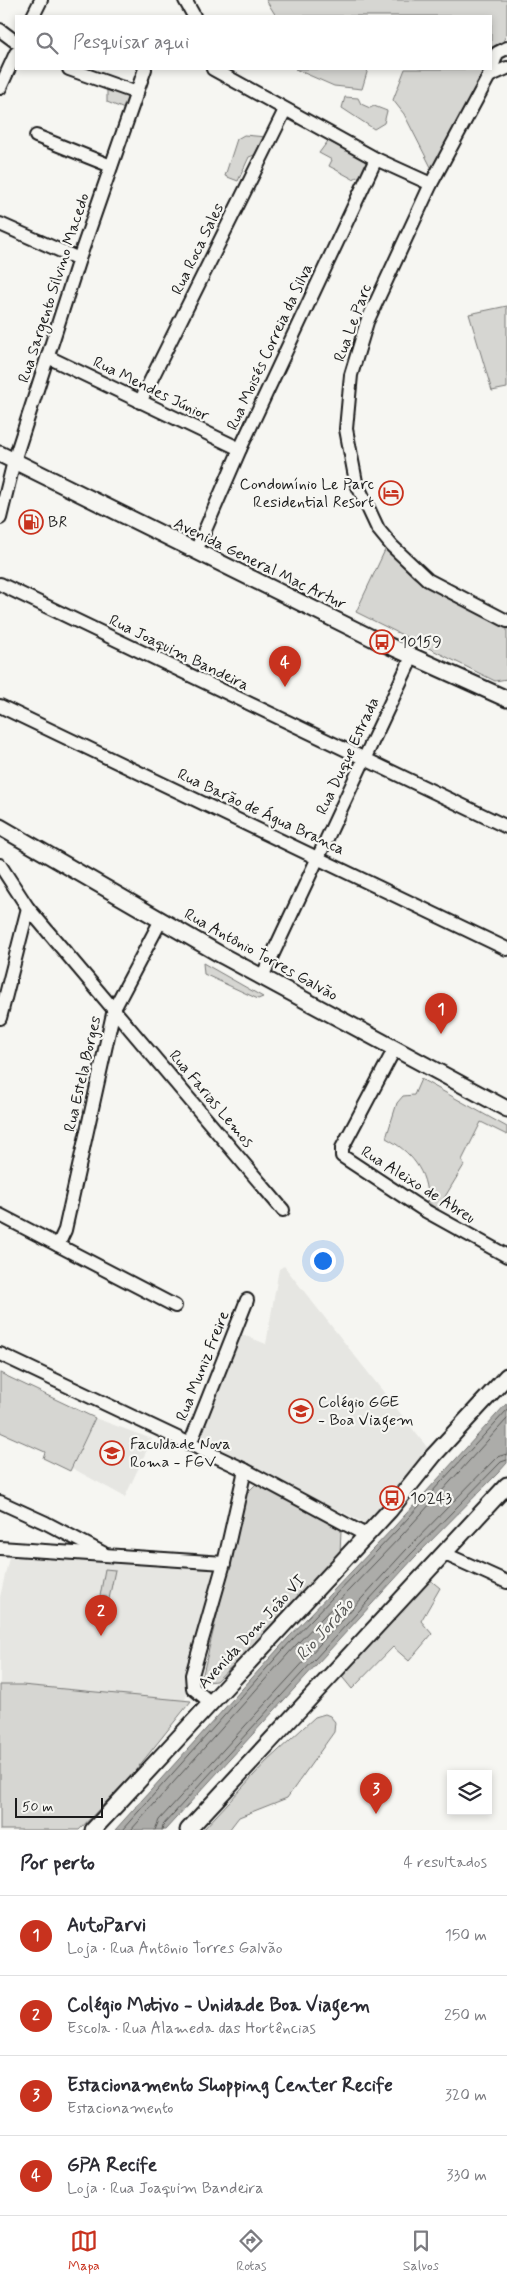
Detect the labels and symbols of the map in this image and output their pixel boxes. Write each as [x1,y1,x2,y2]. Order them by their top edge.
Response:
street label: Rua Sargento Silvino Macedo [13,190,96,386]
street label: Rua Roca Sales [167,200,229,298]
street label: Rua Moisés Correia da Silva [222,260,318,434]
street label: Rua Le Parc [329,281,377,365]
street label: Rua Mendes Júnior [89,352,213,426]
place label: Condomínio Le Parc Residential Resort [240,474,374,513]
hotel icon: Condomínio Le Parc Residential Resort [378,480,404,506]
fuel station icon: BR [18,509,44,535]
place label: BR [48,512,67,533]
street label: Avenida General Mac Artur [170,513,350,615]
street label: Rua Joaquim Bandeira [105,610,253,696]
bus stop icon: 10159 [369,629,395,655]
place label: 10159 [400,632,442,653]
pin: 4 [269,646,301,687]
street label: Rua Duque Estrada [312,694,385,818]
street label: Rua Barão de Água Branca [174,764,348,860]
street label: Rua Antônio Torres Galvão [180,904,342,1006]
pin: 1 [425,993,457,1034]
street label: Rua Estela Borges [59,1014,107,1134]
street label: Rua Farias Lemos [164,1046,258,1152]
street label: Rua Aleixo de Abreu [357,1141,479,1229]
your location [310,1248,336,1274]
street label: Rua Muniz Freire [171,1308,235,1424]
place label: Colégio GGE - Boa Viagem [318,1392,414,1432]
school or university icon: Colégio GGE - Boa Viagem [288,1398,314,1424]
place label: Faculdade Nova Roma - FGV [130,1434,230,1473]
school or university icon: Faculdade Nova Roma - FGV [99,1440,125,1466]
bus stop icon: 10243 [379,1485,405,1511]
place label: 10243 [410,1488,452,1509]
street label: Avenida Dom João VI [194,1570,310,1694]
water label: Rio Jordão [290,1593,360,1667]
pin: 2 [85,1595,117,1636]
pin: 3 [360,1773,392,1814]
scale bar [15,1795,102,1818]

